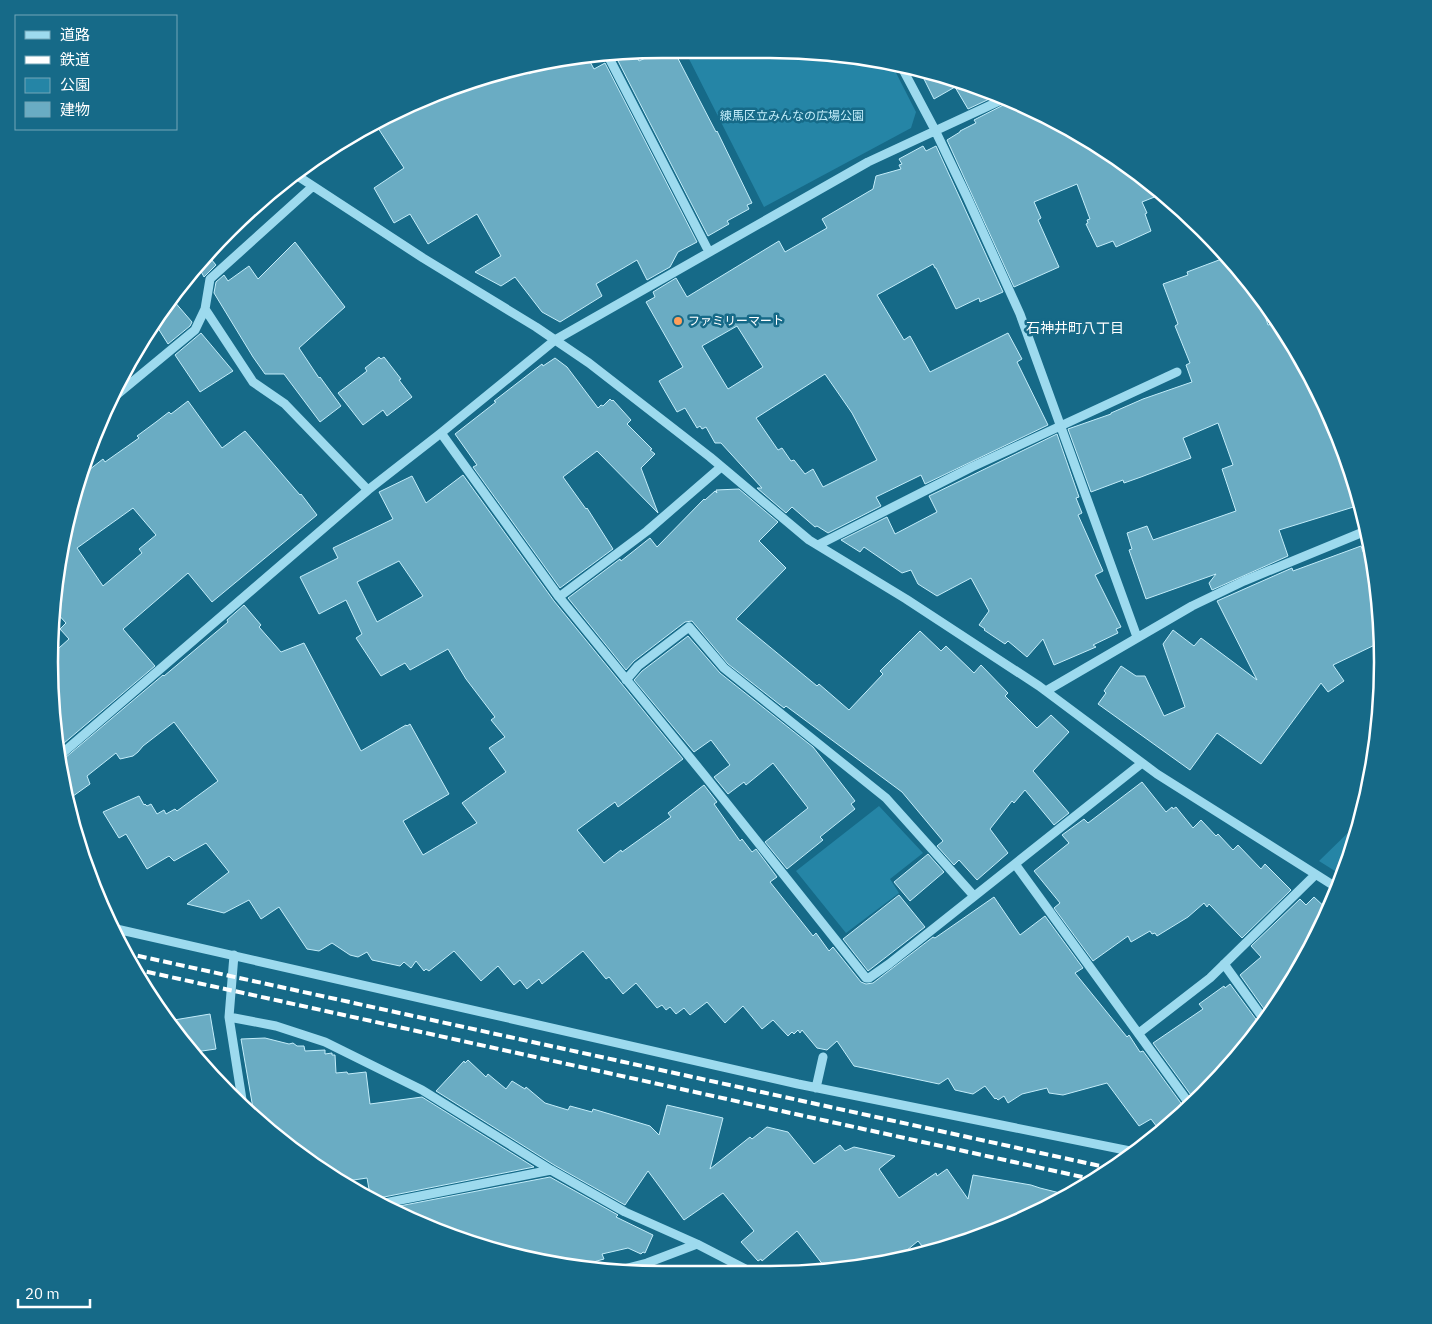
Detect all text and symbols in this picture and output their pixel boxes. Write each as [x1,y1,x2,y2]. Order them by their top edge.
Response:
legend [15,15,178,130]
text: 道路 [60,25,90,44]
text: 鉄道 [60,50,90,69]
text: 公園 [60,75,90,94]
text: 建物 [60,100,90,119]
park label: 練馬区立みんなの広場公園 [720,108,864,123]
place label: ファミリーマート [688,313,784,328]
marker: ファミリーマート [672,315,684,327]
district label: 石神井町八丁目 [1026,319,1124,337]
scale bar [18,1276,90,1308]
text: 20 m [25,1284,60,1303]

